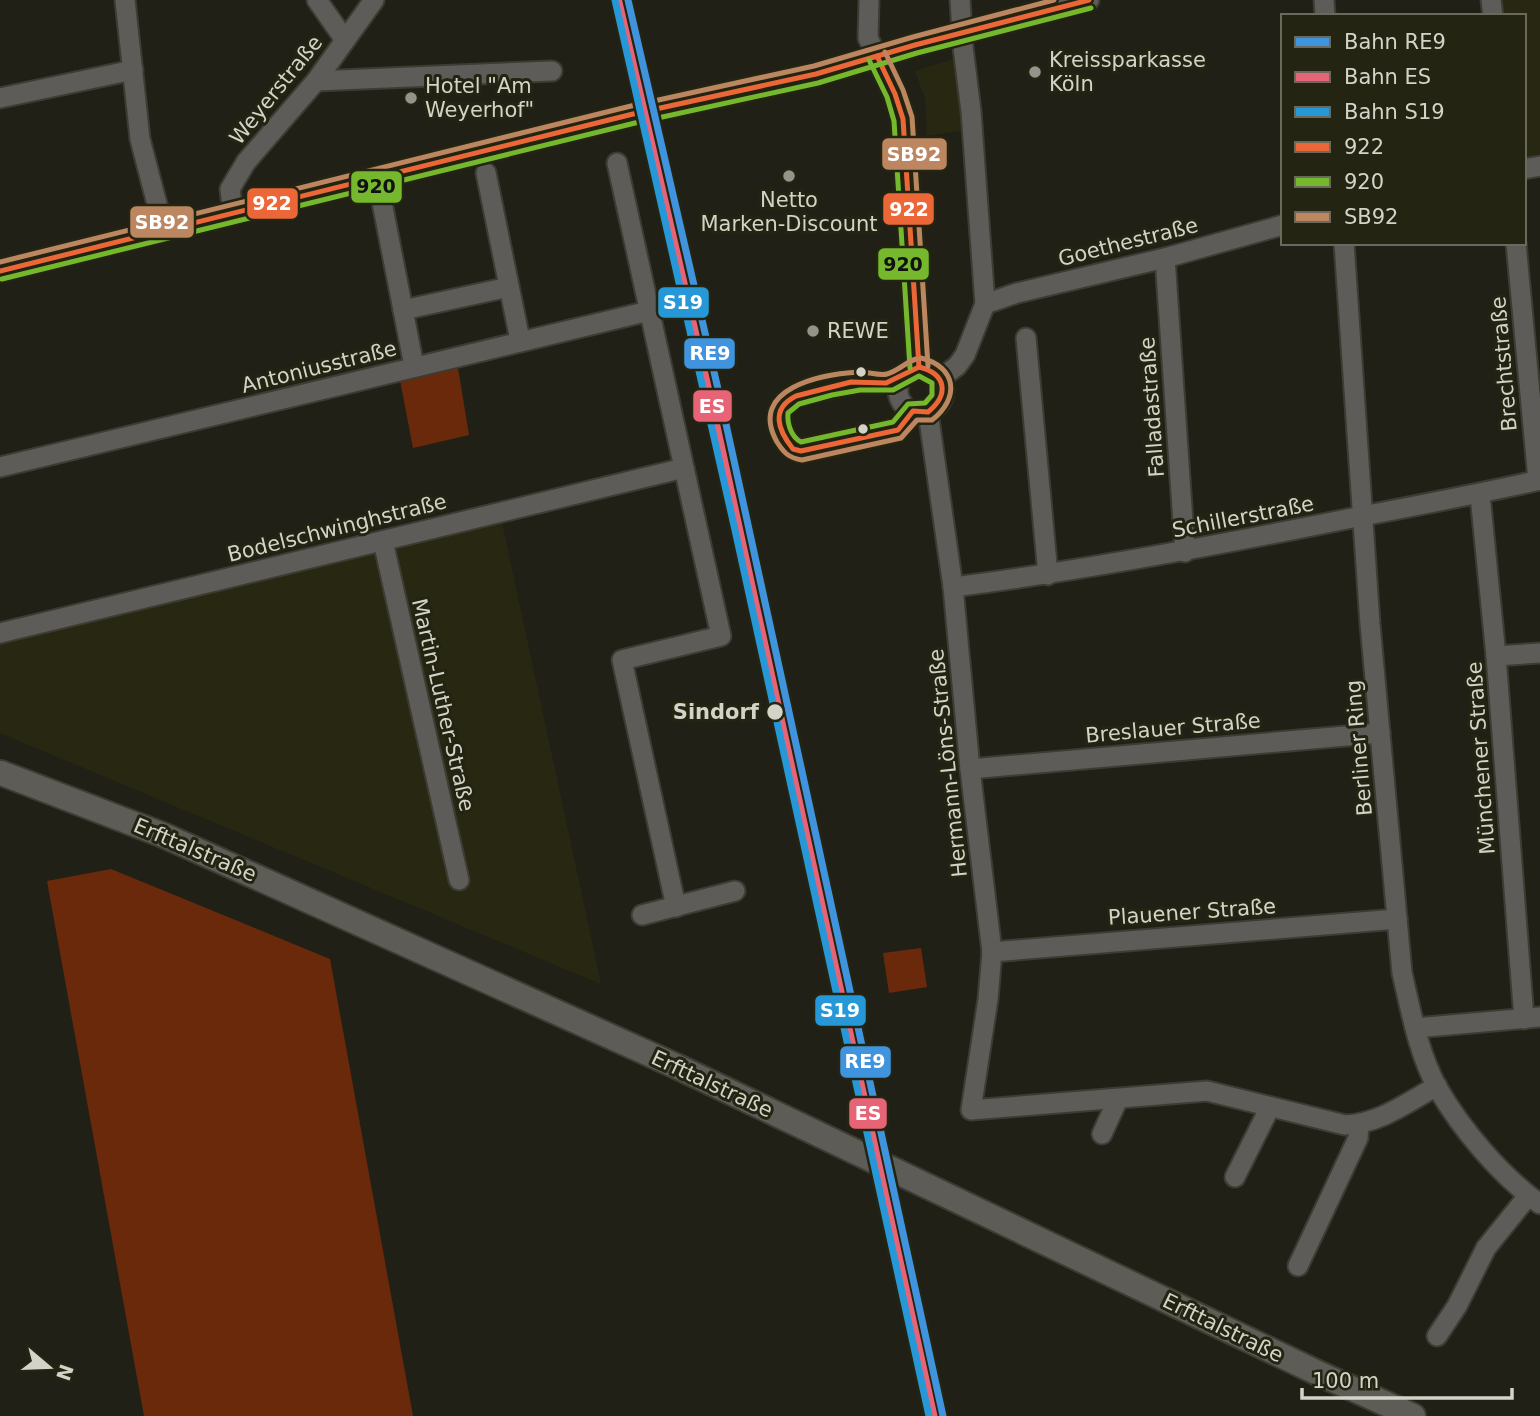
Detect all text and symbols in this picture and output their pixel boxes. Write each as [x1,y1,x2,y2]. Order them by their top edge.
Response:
legend [1281,14,1526,245]
text: Bahn RE9 [1344,30,1446,54]
street label: Weyerstraße [225,31,327,149]
place label: Kreissparkasse Köln [1049,48,1206,96]
marker: Kreissparkasse Köln [1027,64,1043,80]
text: Bahn ES [1344,65,1431,89]
place label: Hotel "Am Weyerhof" [425,74,534,122]
marker: Hotel "Am Weyerhof" [403,90,419,106]
text: Bahn S19 [1344,100,1445,124]
text: 922 [1344,135,1384,159]
line badge: SB92 [881,137,948,171]
text: SB92 [887,143,941,165]
marker: Netto Marken-Discount [781,168,797,184]
line badge: 920 [350,170,403,204]
text: 920 [1344,170,1384,194]
text: 920 [356,175,396,197]
line badge: 922 [246,187,299,220]
place label: Netto Marken-Discount [700,188,878,236]
text: 922 [252,192,292,214]
line badge: 922 [882,192,935,226]
text: 922 [889,198,929,220]
line badge: SB92 [129,205,195,239]
text: SB92 [1344,205,1398,229]
text: SB92 [135,211,189,233]
street label: Goethestraße [1056,213,1200,271]
line badge: 920 [877,247,930,281]
text: 920 [883,253,923,275]
line badge: S19 [657,286,710,319]
text: S19 [663,291,703,313]
street label: Brechtstraße [1486,296,1522,432]
place label: REWE [827,319,889,343]
marker: REWE [805,323,821,339]
street label: Antoniusstraße [239,336,399,398]
street label: Falladastraße [1135,336,1169,478]
line badge: RE9 [683,337,736,370]
text: RE9 [690,342,730,364]
unlabelled marker [854,365,868,379]
line badge: ES [692,389,733,423]
text: ES [699,395,725,417]
unlabelled marker [856,422,870,436]
street label: Bodelschwinghstraße [225,489,449,567]
street label: Schillerstraße [1170,491,1316,543]
street label: Martin-Luther-Straße [407,596,479,814]
street label: Hermann-Löns-Straße [924,648,972,878]
street label: Münchener Straße [1462,661,1500,855]
street label: Berliner Ring [1341,679,1377,817]
place label: Sindorf [673,700,760,724]
marker: Sindorf [765,702,785,722]
street label: Breslauer Straße [1084,708,1262,748]
street label: Erfttalstraße [130,813,260,887]
street label: Plauener Straße [1107,894,1277,930]
line badge: S19 [814,994,867,1027]
text: S19 [820,999,860,1021]
street label: Erfttalstraße [648,1045,776,1123]
line badge: RE9 [839,1045,892,1079]
text: RE9 [845,1050,885,1072]
line badge: ES [848,1097,888,1130]
text: ES [855,1102,881,1124]
street label: Erfttalstraße [1159,1289,1287,1367]
north arrow [14,1332,84,1402]
scale bar [1302,1356,1512,1400]
text: N [52,1361,78,1384]
text: 100 m [1312,1369,1379,1393]

